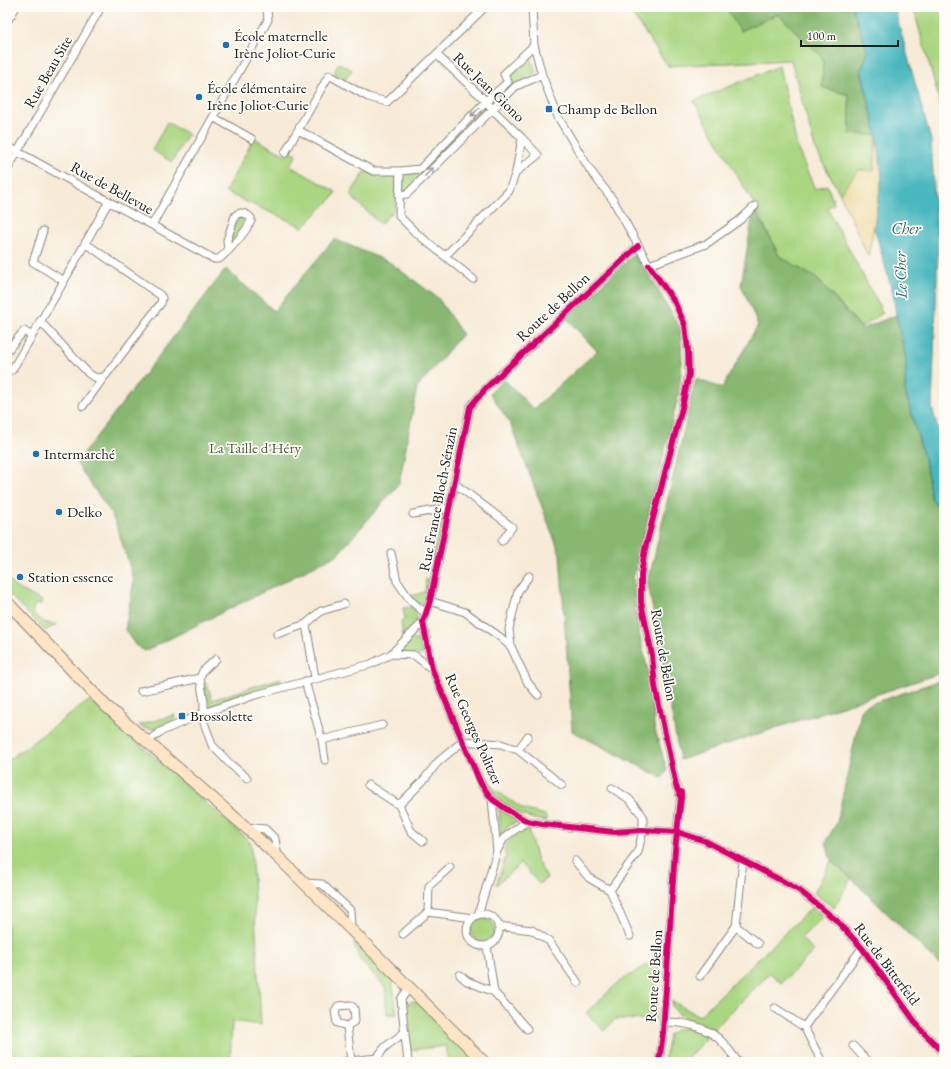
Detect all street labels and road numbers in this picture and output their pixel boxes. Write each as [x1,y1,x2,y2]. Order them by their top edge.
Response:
street label: Rue Beau Site [19,32,76,111]
street label: Rue Jean Giono [449,48,529,126]
street label: Rue de Bellevue [67,157,157,218]
street label: Route de Bellon [512,268,593,345]
street label: Rue France Bloch-Sérazin [414,425,461,573]
street label: Route de Bellon [647,607,682,703]
street label: Rue Georges Politzer [441,670,508,787]
street label: Rue de Bitterfeld [850,919,925,1009]
street label: Route de Bellon [641,929,666,1023]

